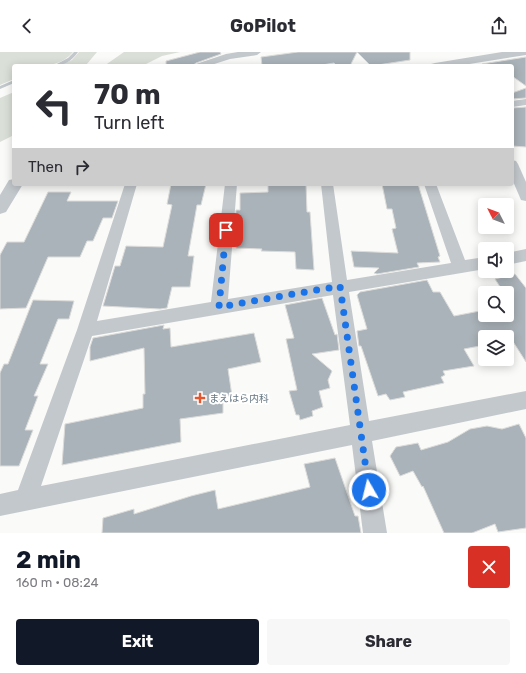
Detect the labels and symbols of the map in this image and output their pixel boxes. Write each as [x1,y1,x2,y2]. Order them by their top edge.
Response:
north arrow [478,198,514,234]
pin [209,213,243,247]
marker: まえはら内科 [194,392,206,404]
place label: まえはら内科 [209,393,269,405]
position arrow [348,469,390,511]

